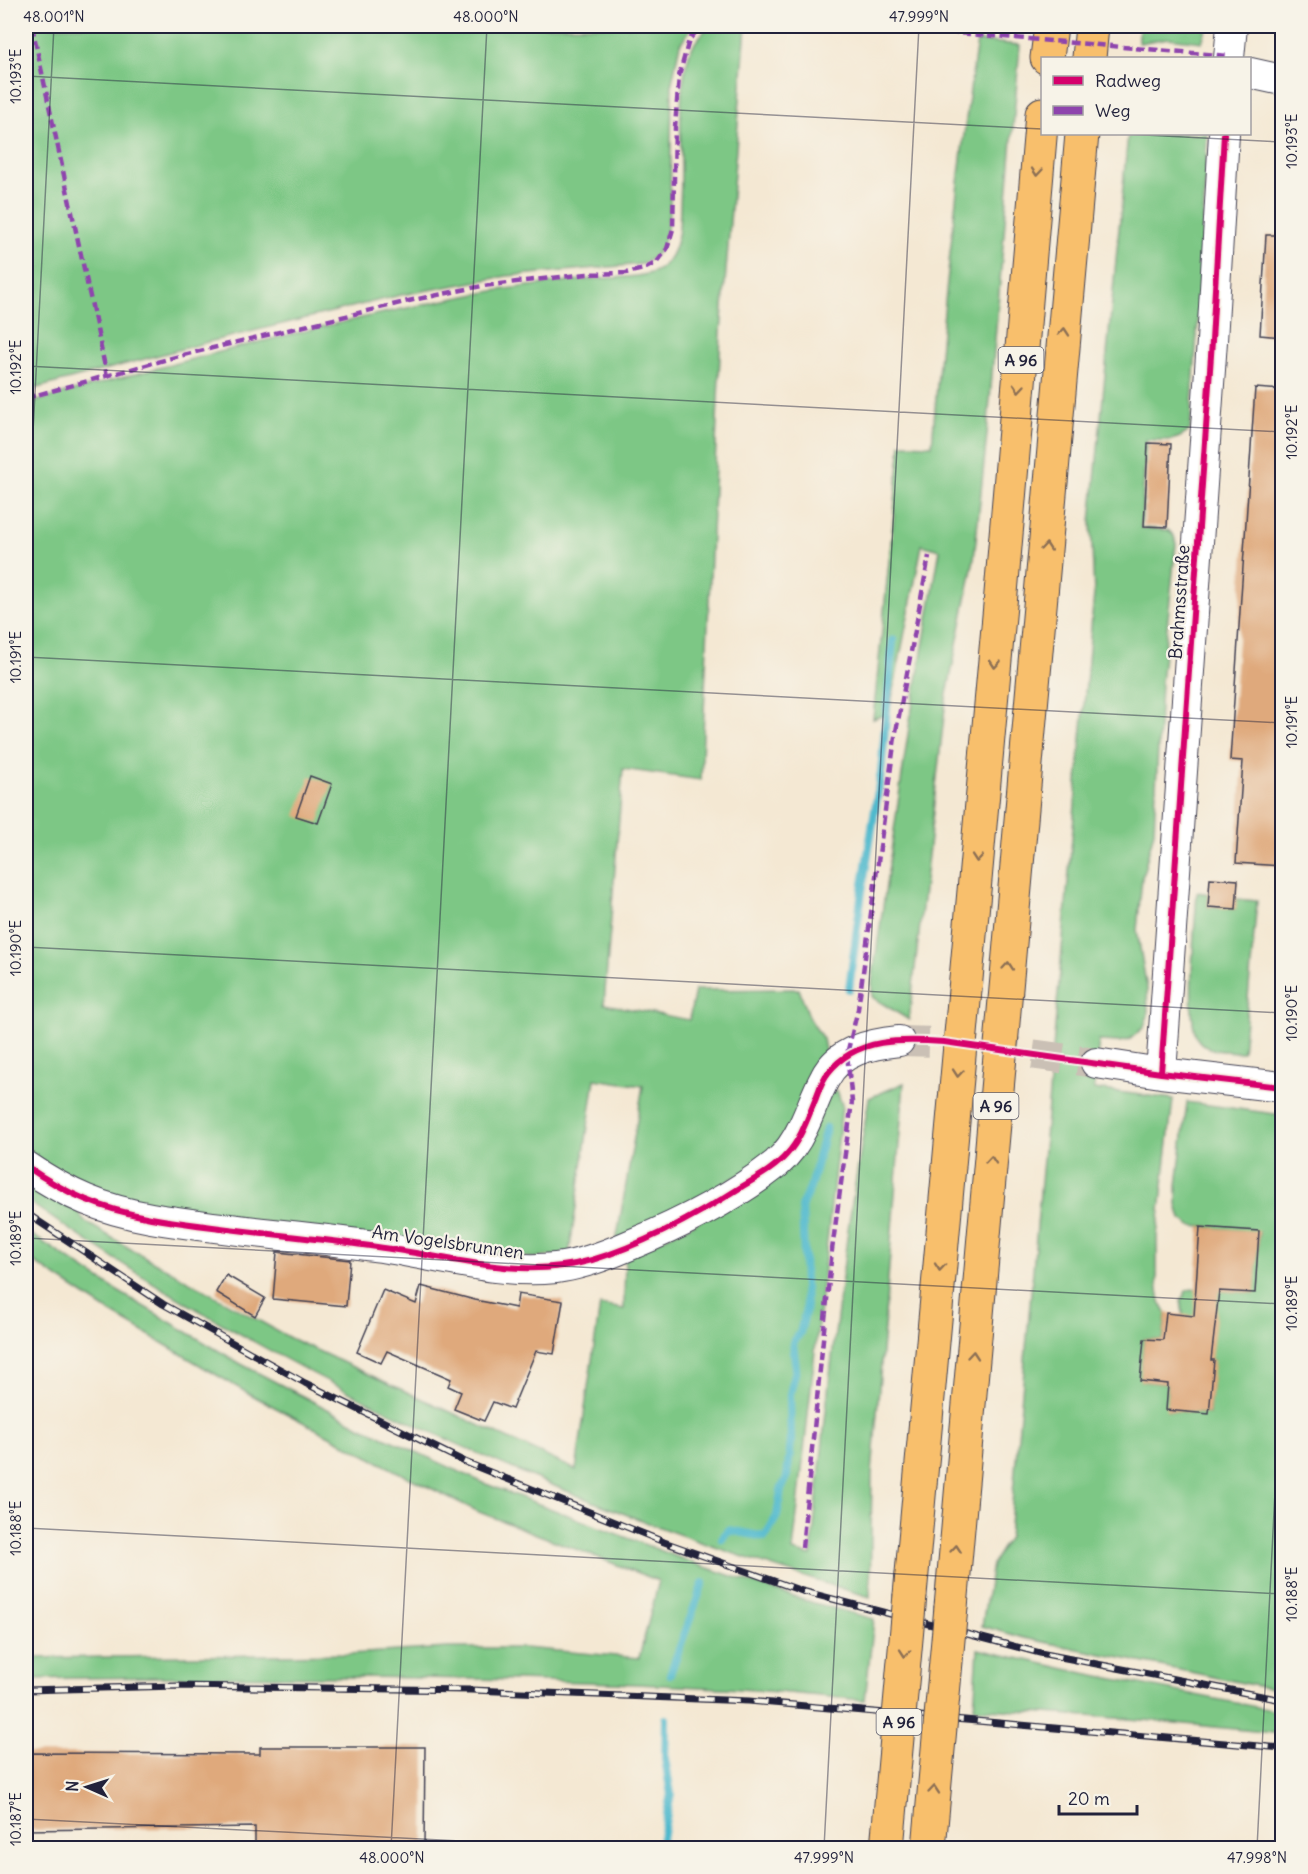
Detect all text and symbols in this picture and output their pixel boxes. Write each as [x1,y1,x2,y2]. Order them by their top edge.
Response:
text: 48.001°N [23,7,85,26]
text: 48.000°N [453,7,519,26]
text: 47.999°N [889,7,949,26]
text: 10.193°E [6,48,25,104]
legend [1041,57,1251,135]
text: Radweg [1095,69,1161,92]
text: Weg [1095,99,1130,122]
text: 10.193°E [1282,113,1301,169]
one-way arrow [1031,168,1044,177]
one-way arrow [1058,327,1071,336]
text: 10.192°E [6,339,25,394]
road number: A 96 [998,347,1044,373]
one-way arrow [1013,383,1026,392]
text: 10.192°E [1282,404,1301,459]
one-way arrow [1039,543,1052,552]
street label: Brahmsstraße [1164,544,1194,660]
text: 10.191°E [6,630,25,683]
one-way arrow [989,659,1002,668]
text: 10.191°E [1282,695,1301,748]
one-way arrow [971,853,984,862]
text: 10.190°E [6,920,25,976]
one-way arrow [1001,962,1014,971]
text: 10.190°E [1282,985,1301,1041]
one-way arrow [952,1068,965,1077]
road number: A 96 [974,1093,1018,1119]
one-way arrow [984,1156,997,1165]
text: 10.189°E [6,1210,25,1266]
street label: Am Vogelsbrunnen [371,1220,525,1264]
one-way arrow [934,1263,947,1272]
text: 10.189°E [1282,1275,1301,1331]
one-way arrow [966,1350,979,1359]
text: 10.188°E [6,1500,25,1556]
one-way arrow [949,1544,962,1553]
text: 10.188°E [1282,1566,1301,1622]
one-way arrow [899,1648,912,1657]
road number: A 96 [876,1709,922,1735]
north arrow [57,1757,117,1817]
scale bar [1059,1778,1137,1816]
text: N [62,1780,82,1792]
one-way arrow [927,1786,940,1795]
text: 20 m [1068,1787,1110,1810]
text: 10.187°E [6,1792,25,1846]
text: 48.000°N [359,1848,425,1867]
text: 47.999°N [794,1848,854,1867]
text: 47.998°N [1227,1848,1287,1867]

